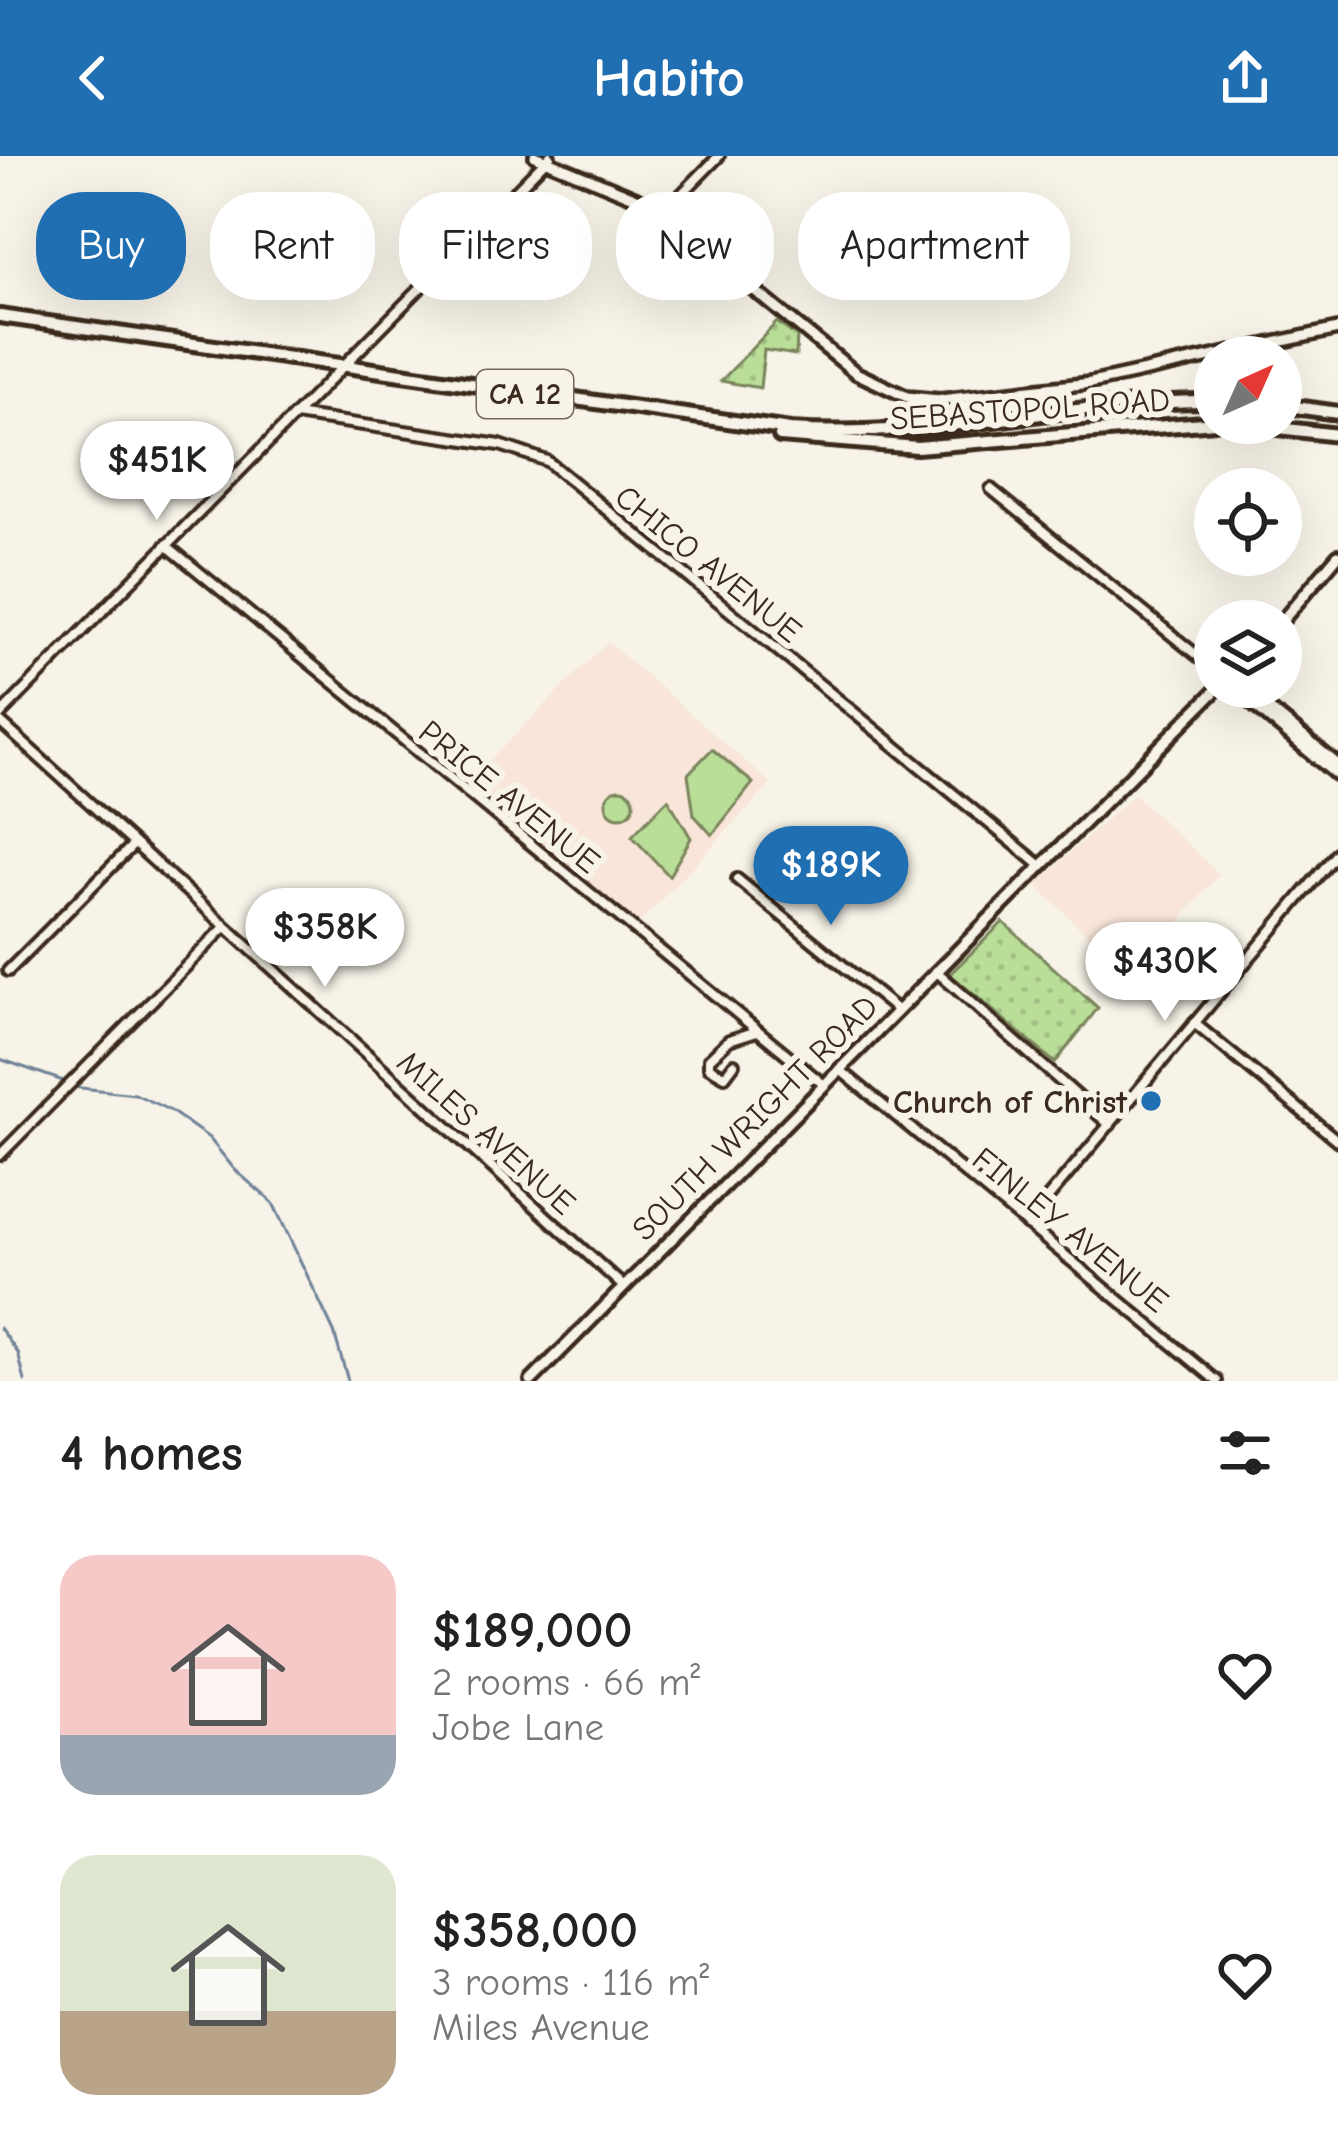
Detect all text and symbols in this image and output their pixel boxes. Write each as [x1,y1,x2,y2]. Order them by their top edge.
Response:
icon: back [60,45,126,111]
icon: share [1212,45,1278,111]
text: Habito [593,47,745,110]
chip: Buy [36,192,186,300]
chip: Rent [210,192,375,300]
chip: Filters [399,192,592,300]
chip: New [616,192,774,300]
chip: Apartment [798,192,1070,300]
north arrow [1194,336,1302,444]
map controls [1194,336,1302,708]
road number: CA 12 [477,370,573,418]
street label: SEBASTOPOL ROAD [889,380,1171,438]
pin: $451K [73,421,241,523]
text: $451K [107,437,207,482]
button: locate [1194,468,1302,576]
street label: CHICO AVENUE [608,477,809,650]
button: layers [1194,600,1302,708]
street label: PRICE AVENUE [412,712,607,881]
pin: $189K [747,826,915,928]
text: $189K [780,842,882,887]
pin: $358K [241,888,409,990]
text: $358K [272,904,378,949]
pin: $430K [1081,922,1249,1024]
text: $430K [1112,938,1218,983]
street label: SOUTH WRIGHT ROAD [624,987,885,1248]
street label: MILES AVENUE [390,1043,583,1222]
place label: Church of Christ [893,1083,1128,1121]
marker: Church of Christ [1138,1088,1164,1114]
street label: FINLEY AVENUE [965,1139,1176,1320]
icon: filters [1212,1420,1278,1486]
text: 4 homes [60,1424,243,1483]
text: $189,000 [432,1601,633,1660]
icon: home [156,1603,300,1747]
icon: heart [1212,1642,1278,1708]
text: 2 rooms · 66 m² [432,1660,700,1705]
text: Jobe Lane [432,1705,604,1750]
text: $358,000 [432,1901,638,1960]
icon: home [156,1903,300,2047]
icon: heart [1212,1942,1278,2008]
text: 3 rooms · 116 m² [432,1960,709,2005]
text: Miles Avenue [432,2005,650,2050]

